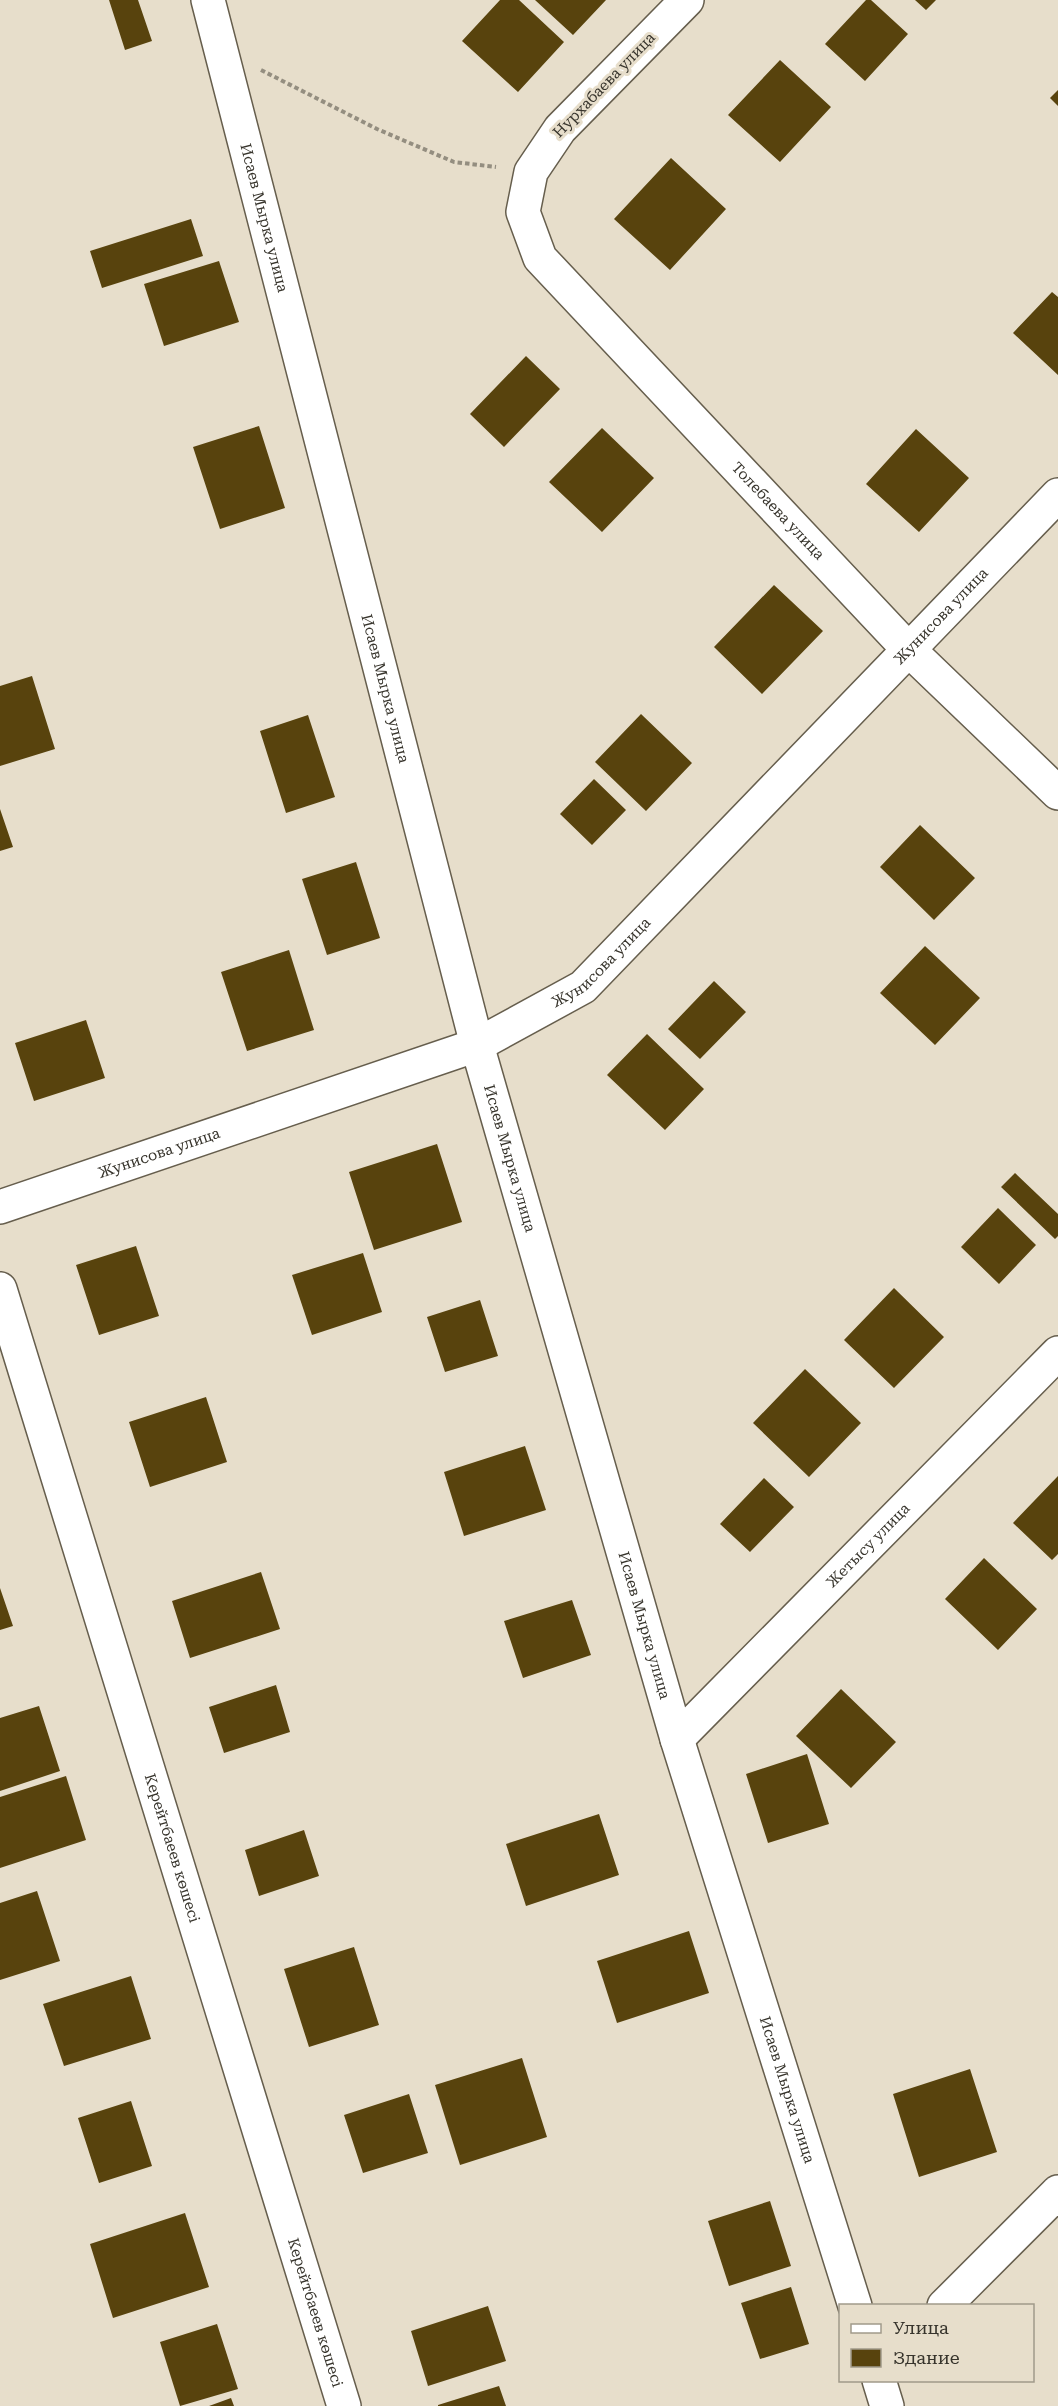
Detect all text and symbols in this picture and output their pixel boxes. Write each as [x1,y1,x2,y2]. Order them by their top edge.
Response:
street label: Нурхабаева улица [549,29,659,141]
street label: Исаев Мырка улица [236,142,292,294]
street label: Толебаева улица [728,458,828,563]
street label: Жунисова улица [890,564,992,668]
street label: Исаев Мырка улица [357,612,413,765]
street label: Жунисова улица [549,914,654,1011]
street label: Исаев Мырка улица [480,1082,539,1234]
street label: Жунисова улица [96,1124,222,1182]
street label: Жетысу улица [823,1499,914,1591]
street label: Исаев Мырка улица [614,1549,674,1701]
street label: Керейтбаеев көшесі [141,1771,204,1925]
street label: Исаев Мырка улица [756,2014,819,2165]
street label: Керейтбаеев көшесі [284,2236,347,2389]
legend [839,2304,1034,2382]
text: Улица [893,2317,949,2338]
text: Здание [893,2347,960,2368]

